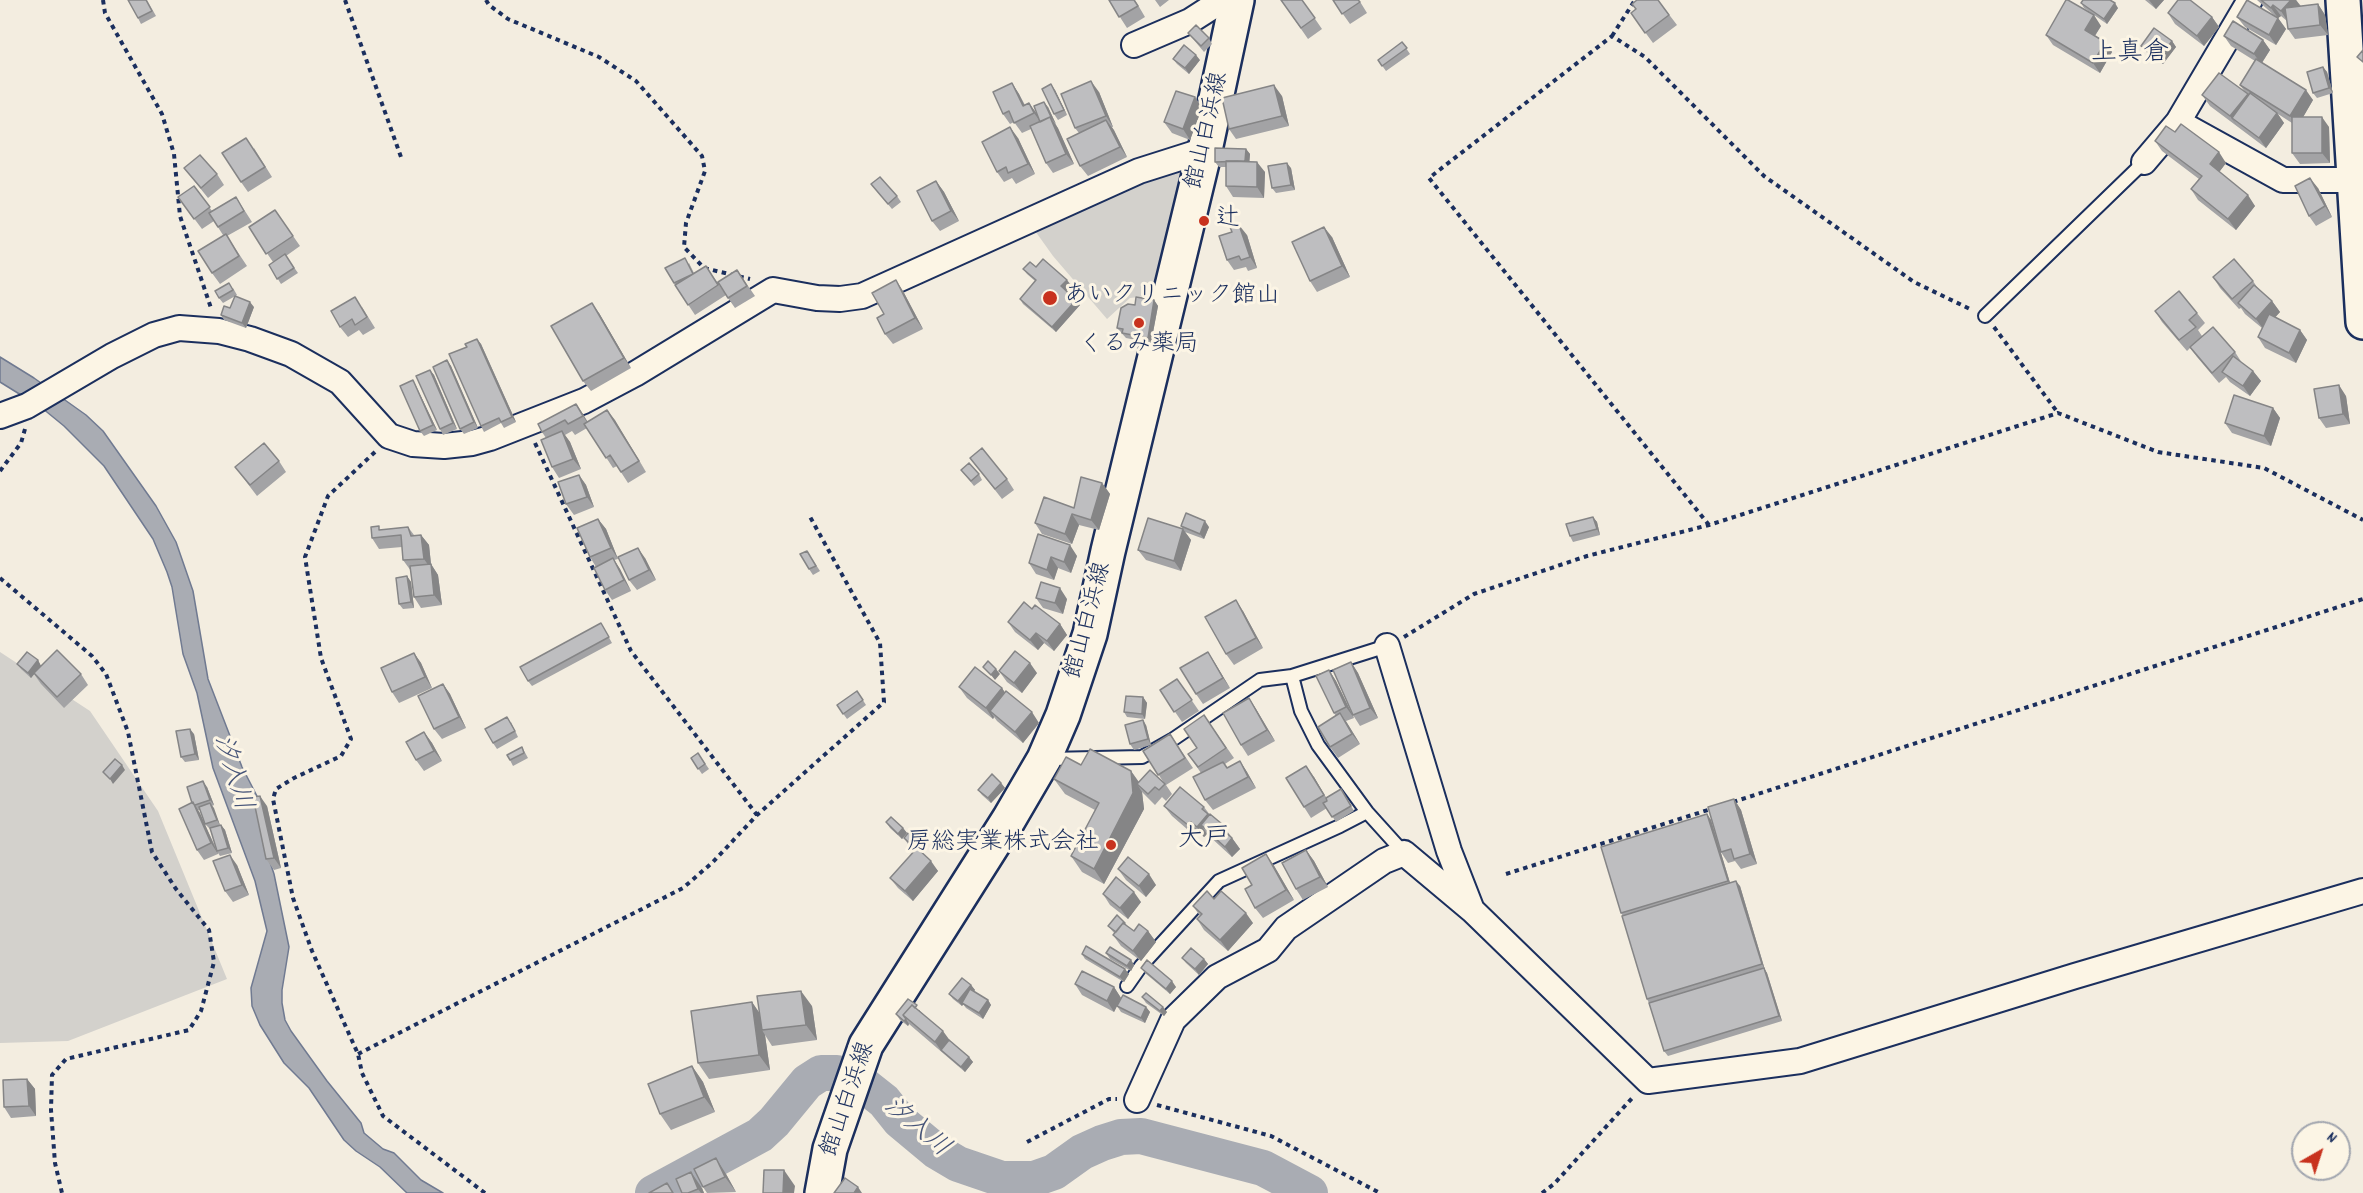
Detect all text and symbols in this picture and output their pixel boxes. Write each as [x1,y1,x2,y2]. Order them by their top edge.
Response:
district label: 上真倉 [2091,39,2169,71]
street label: 館山白浜線 [1181,69,1237,193]
place label: 辻 [1216,207,1240,235]
marker: 辻 [1197,214,1211,228]
place label: あいクリニック館山 [1064,284,1280,312]
marker: あいクリニック館山 [1041,289,1059,307]
marker: くるみ薬局 [1132,316,1146,330]
place label: くるみ薬局 [1079,333,1199,361]
street label: 館山白浜線 [1061,559,1119,683]
water label: 汐入川 [204,731,256,815]
district label: 大戸 [1178,825,1230,857]
place label: 房総実業株式会社 [907,831,1099,859]
marker: 房総実業株式会社 [1104,838,1118,852]
street label: 館山白浜線 [817,1039,883,1161]
water label: 汐入川 [875,1092,955,1166]
north arrow [2291,1121,2351,1181]
text: N [2321,1127,2342,1150]

